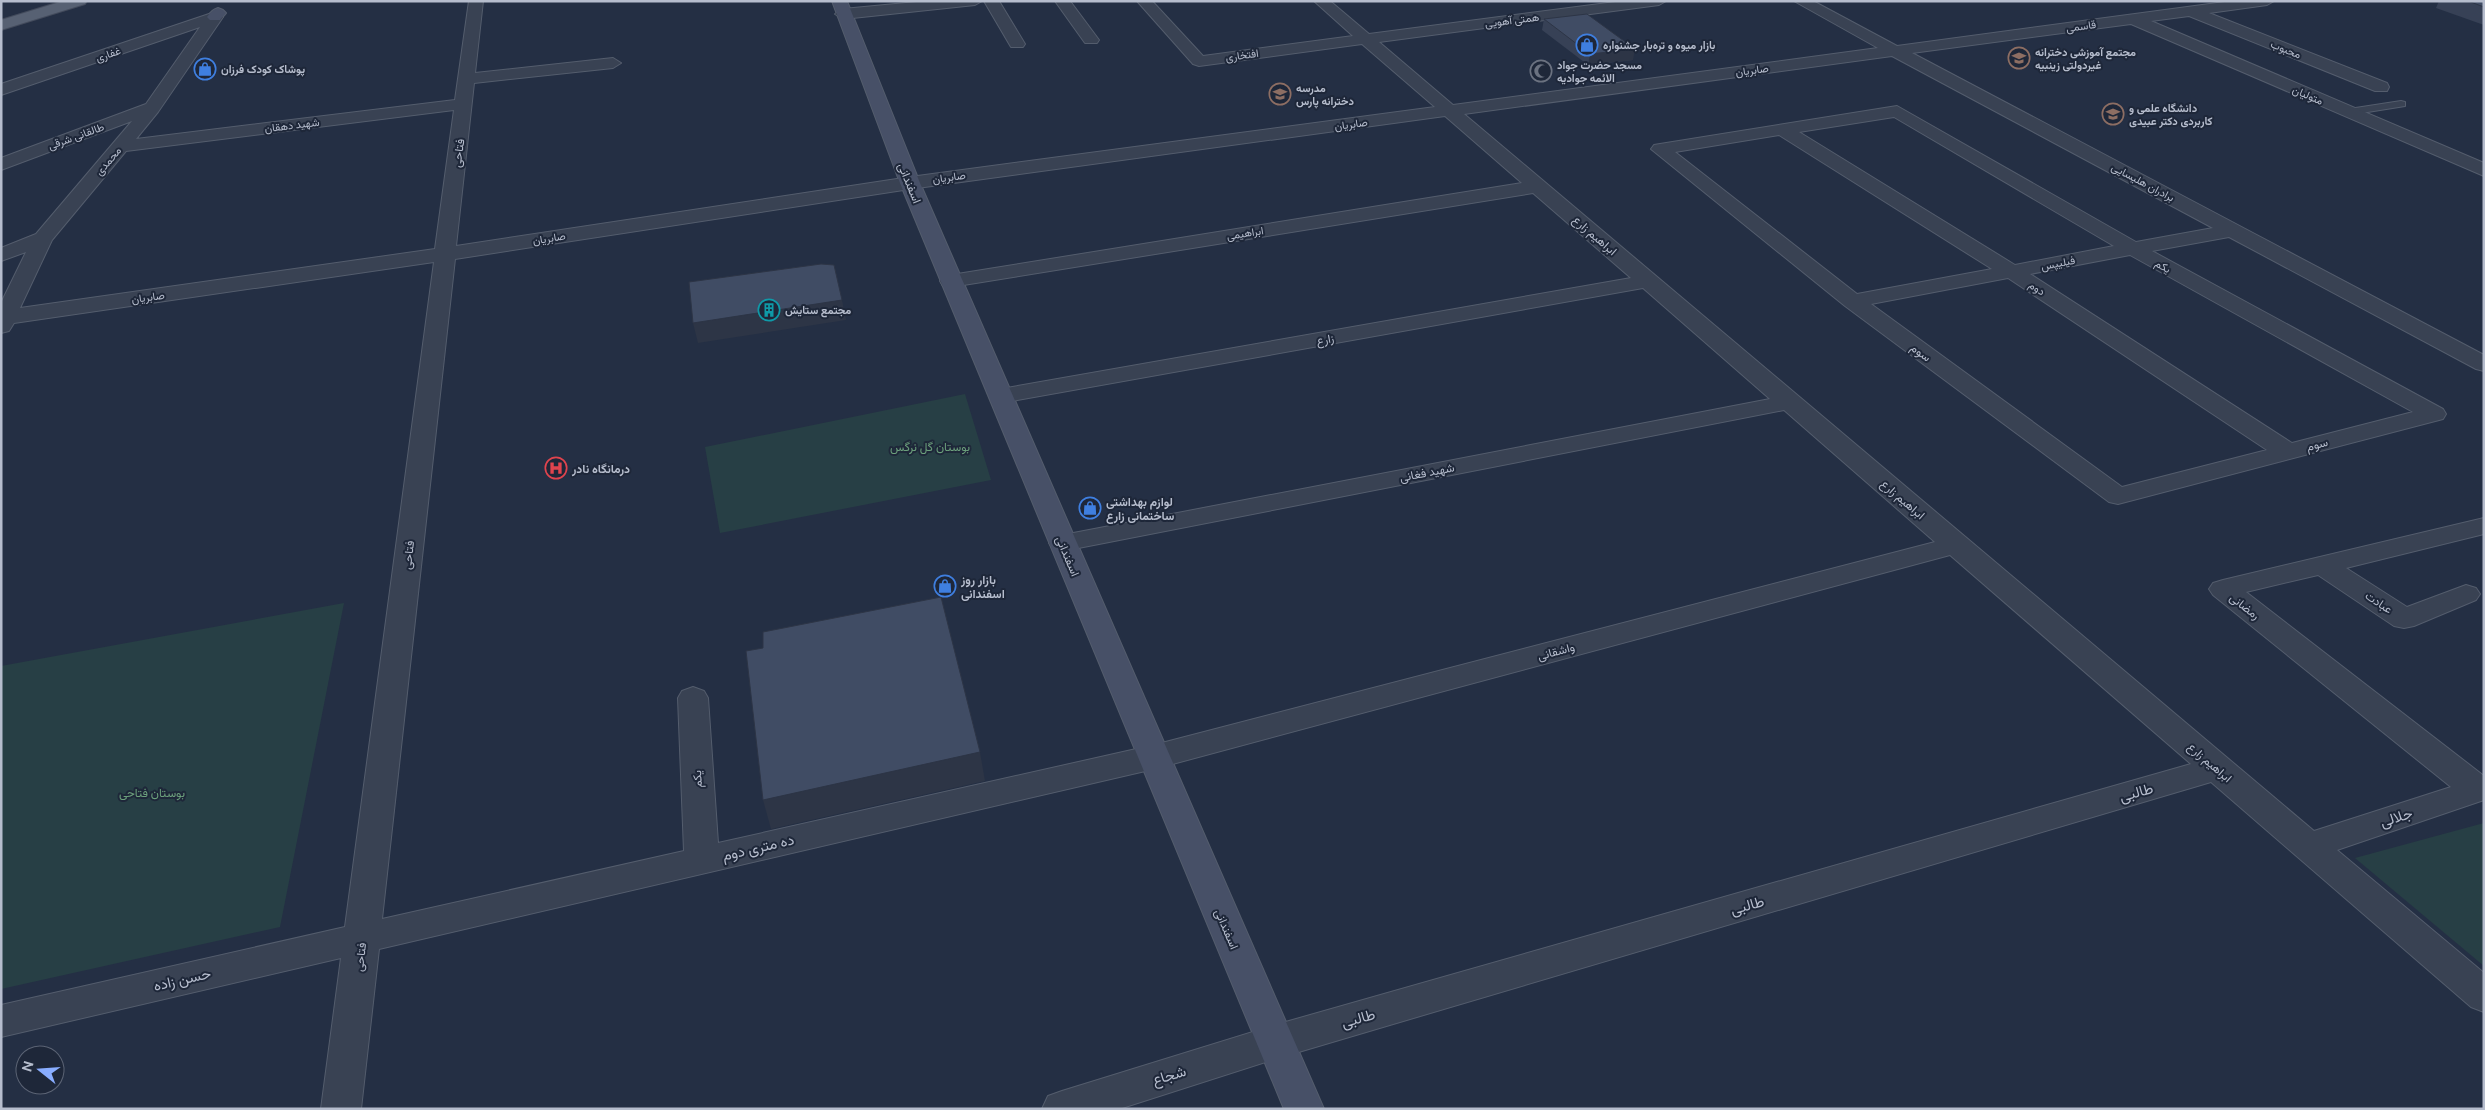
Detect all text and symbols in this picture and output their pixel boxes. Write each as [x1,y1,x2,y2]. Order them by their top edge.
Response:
street label: همتی آهویی [1484,11,1540,30]
street label: قاسمی [2065,18,2097,35]
shop icon: بازار میوه و تره‌بار جشنواره [1575,33,1599,57]
street label: محبوب [2269,37,2303,61]
place label: بازار میوه و تره‌بار جشنواره [1603,39,1715,52]
street label: غفاری [94,44,123,65]
school or university icon: مجتمع آموزشی دخترانه غیردولتی زینبیه [2007,46,2031,70]
place label: مجتمع آموزشی دخترانه غیردولتی زینبیه [2035,46,2136,72]
street label: افتخاری [1225,47,1260,64]
shop icon: پوشاک کودک فرزان [193,57,217,81]
mosque icon: مسجد حضرت جواد الائمه جوادیه [1529,59,1553,83]
place label: مسجد حضرت جواد الائمه جوادیه [1557,59,1642,85]
street label: صابریان [1735,62,1769,79]
place label: پوشاک کودک فرزان [221,63,305,77]
school or university icon: مدرسه دخترانه پارس [1268,82,1292,106]
place label: مدرسه دخترانه پارس [1296,82,1354,109]
street label: متولیان [2290,83,2325,108]
school or university icon: دانشگاه علمی و کاربردی دکتر عبیدی [2101,102,2125,126]
place label: دانشگاه علمی و کاربردی دکتر عبیدی [2129,102,2212,128]
street label: شهید دهقان [264,116,321,135]
street label: صابریان [1334,116,1368,133]
street label: طالقانی شرقی [46,120,106,153]
street label: فتاحی [450,138,468,169]
street label: محمدی [93,144,124,178]
street label: برادران هلیسایی [2109,160,2176,204]
street label: اسفندانی [894,161,924,206]
street label: صابریان [932,169,966,186]
street label: ابراهیم زارع [1569,213,1619,260]
street label: ابراهیمی [1226,224,1264,243]
street label: صابریان [532,229,567,248]
street label: فیلیپس [2040,254,2076,274]
street label: یکم [2152,257,2173,277]
street label: دوم [2026,278,2047,299]
street label: صابریان [131,289,165,306]
building icon: مجتمع ستایش [757,298,781,322]
place label: مجتمع ستایش [785,304,851,318]
street label: زارع [1315,331,1335,350]
street label: سوم [1907,340,1934,365]
street label: سوم [2305,435,2330,455]
park label: بوستان گل نرگس [890,440,970,455]
hospital icon: درمانگاه نادر [544,456,568,480]
street label: شهید فغانی [1398,460,1456,486]
place label: درمانگاه نادر [571,462,630,477]
street label: ابراهیم زارع [1877,477,1927,524]
place label: لوازم بهداشتی ساختمانی زارع [1106,495,1175,524]
shop icon: لوازم بهداشتی ساختمانی زارع [1078,496,1102,520]
street label: اسفندانی [1052,534,1082,579]
street label: فتاحی [400,540,418,570]
place label: بازار روز اسفندانی [960,573,1005,601]
shop icon: بازار روز اسفندانی [933,574,957,598]
street label: عبادت [2362,588,2395,617]
street label: رمضانی [2226,590,2262,623]
street label: واشقانی [1536,640,1577,664]
street label: ابراهیم زارع [2184,740,2234,787]
street label: یکم [690,770,706,788]
street label: طالبی [2117,779,2156,807]
park label: بوستان فتاحی [119,786,185,801]
street label: جلالی [2378,804,2415,832]
street label: ده متری دوم [720,830,796,866]
street label: طالبی [1728,892,1767,920]
street label: اسفندانی [1211,907,1241,952]
street label: فتاحی [352,942,370,972]
street label: حسن زاده [151,964,213,996]
street label: طالبی [1339,1005,1378,1033]
north arrow [15,1045,65,1095]
text: N [18,1059,37,1074]
street label: شجاع [1150,1062,1189,1091]

